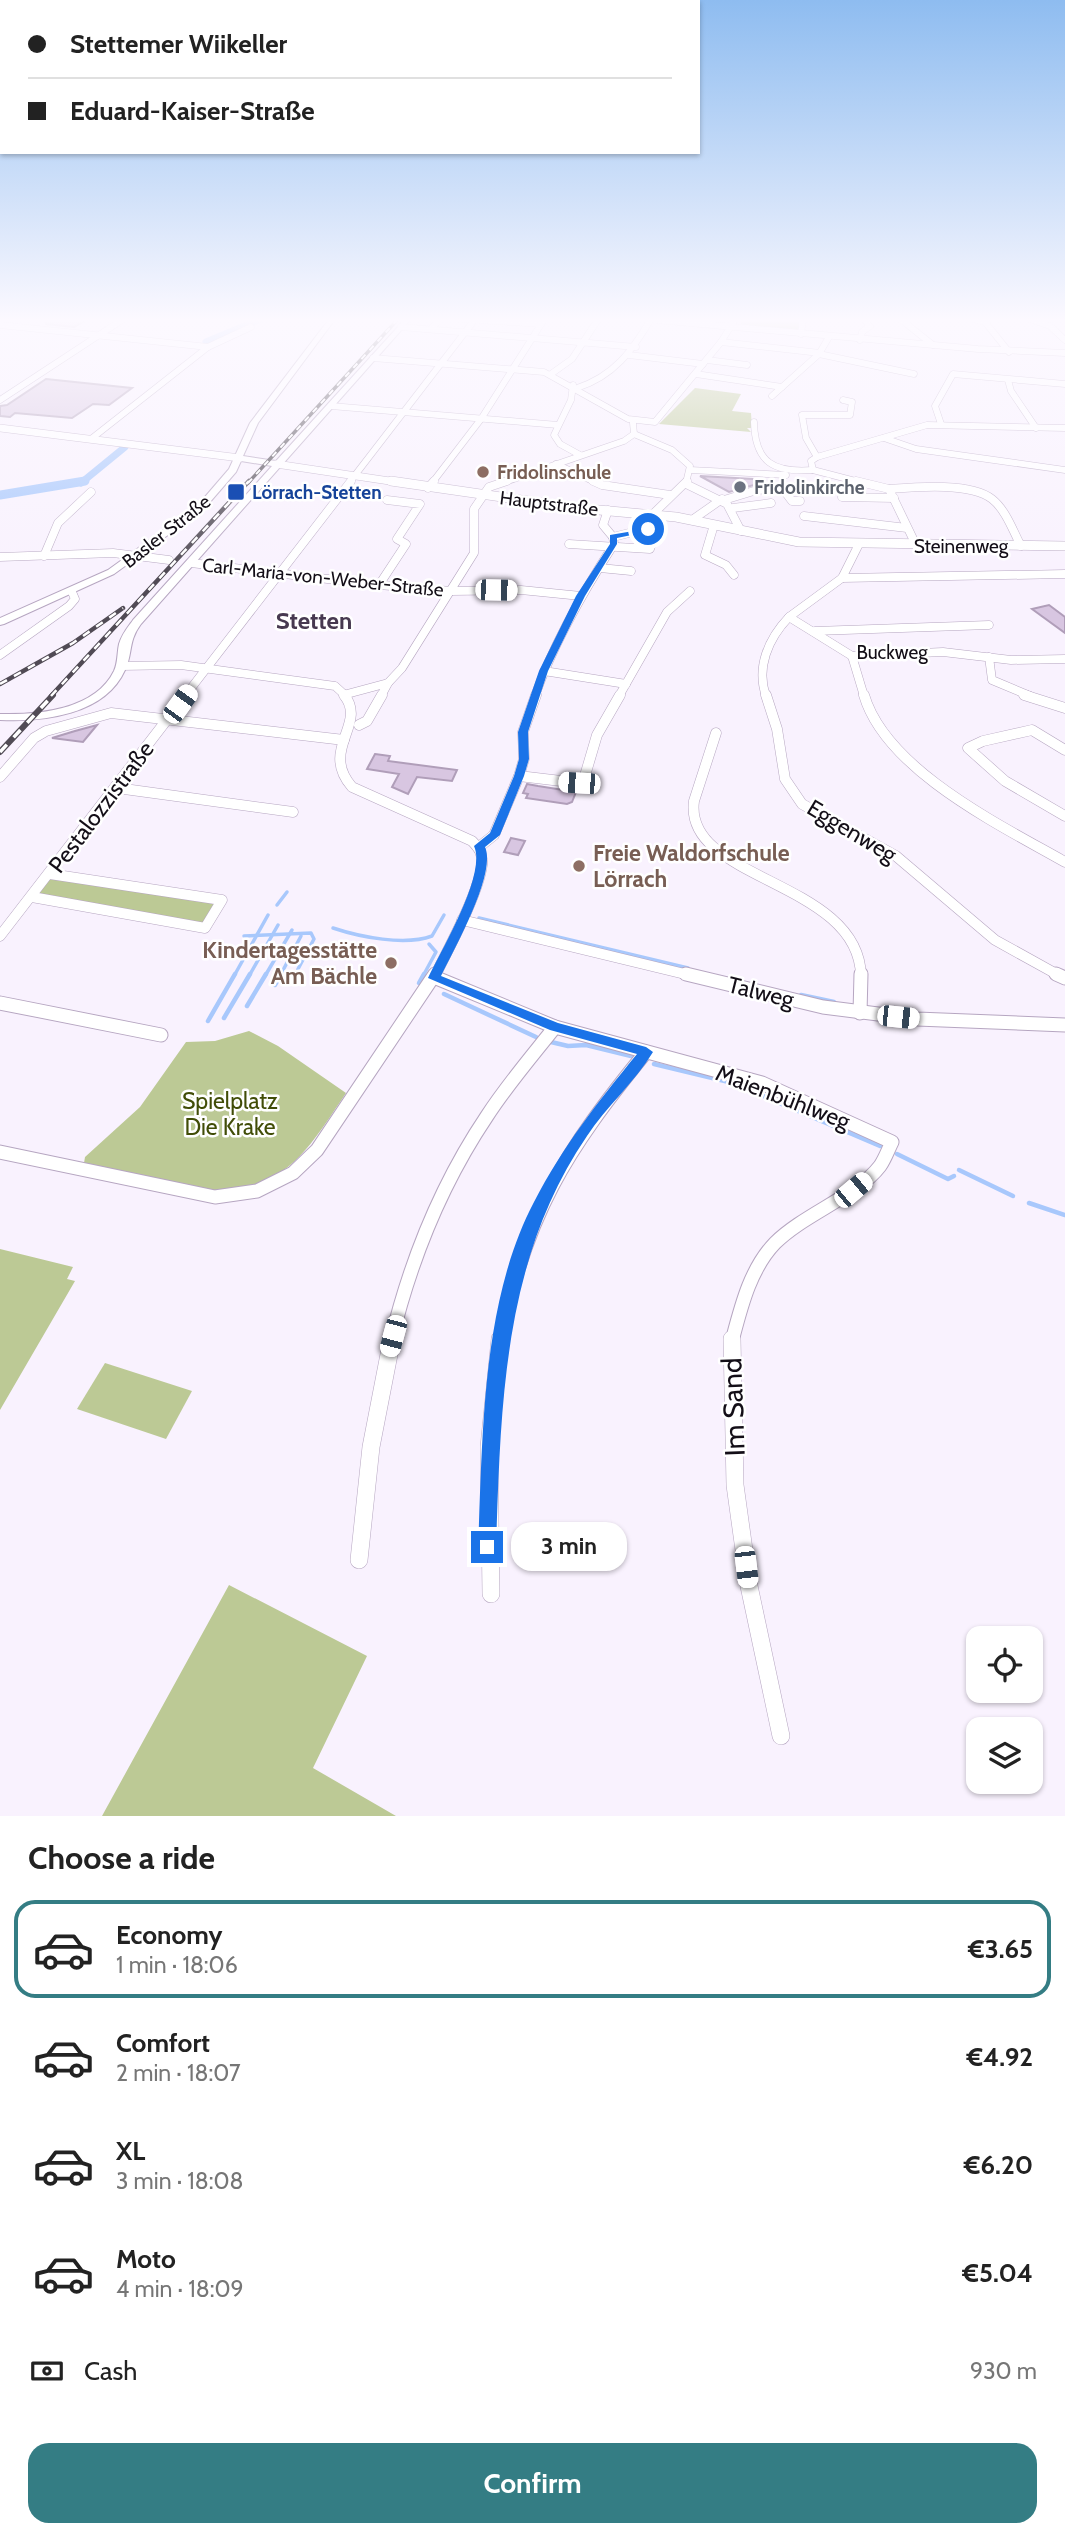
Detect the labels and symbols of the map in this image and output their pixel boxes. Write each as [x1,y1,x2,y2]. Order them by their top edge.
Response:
place label: Fridolinschule [497,461,611,484]
marker: Fridolinschule [475,464,491,480]
place label: Fridolinkirche [754,476,865,499]
marker: Fridolinkirche [732,479,748,495]
place label: Lörrach-Stetten [252,481,382,504]
marker: Lörrach-Stetten [226,482,246,502]
street label: Hauptstraße [498,486,600,521]
street label: Basler Straße [118,490,215,573]
route start [632,513,664,545]
street label: Steinenweg [914,535,1009,558]
street label: Carl-Maria-von-Weber-Straße [201,553,445,602]
car [475,579,518,601]
district label: Stetten [276,606,352,635]
street label: Buckweg [856,641,928,664]
car [160,681,201,727]
street label: Pestalozzistraße [42,735,160,878]
car [558,771,601,795]
street label: Eggenweg [802,793,902,869]
place label: Freie Waldorfschule Lörrach [593,839,790,893]
marker: Freie Waldorfschule Lörrach [571,858,587,874]
place label: Kindertagesstätte Am Bächle [202,936,377,990]
marker: Kindertagesstätte Am Bächle [383,955,399,971]
street label: Talweg [725,970,797,1014]
car [877,1004,920,1030]
street label: Maienbühlweg [712,1059,855,1136]
park label: Spielplatz Die Krake [182,1087,278,1141]
car [831,1168,876,1212]
car [378,1313,409,1359]
street label: Im Sand [714,1357,752,1457]
callout: 3 min [512,1522,627,1572]
route end [471,1531,503,1563]
car [734,1545,759,1589]

